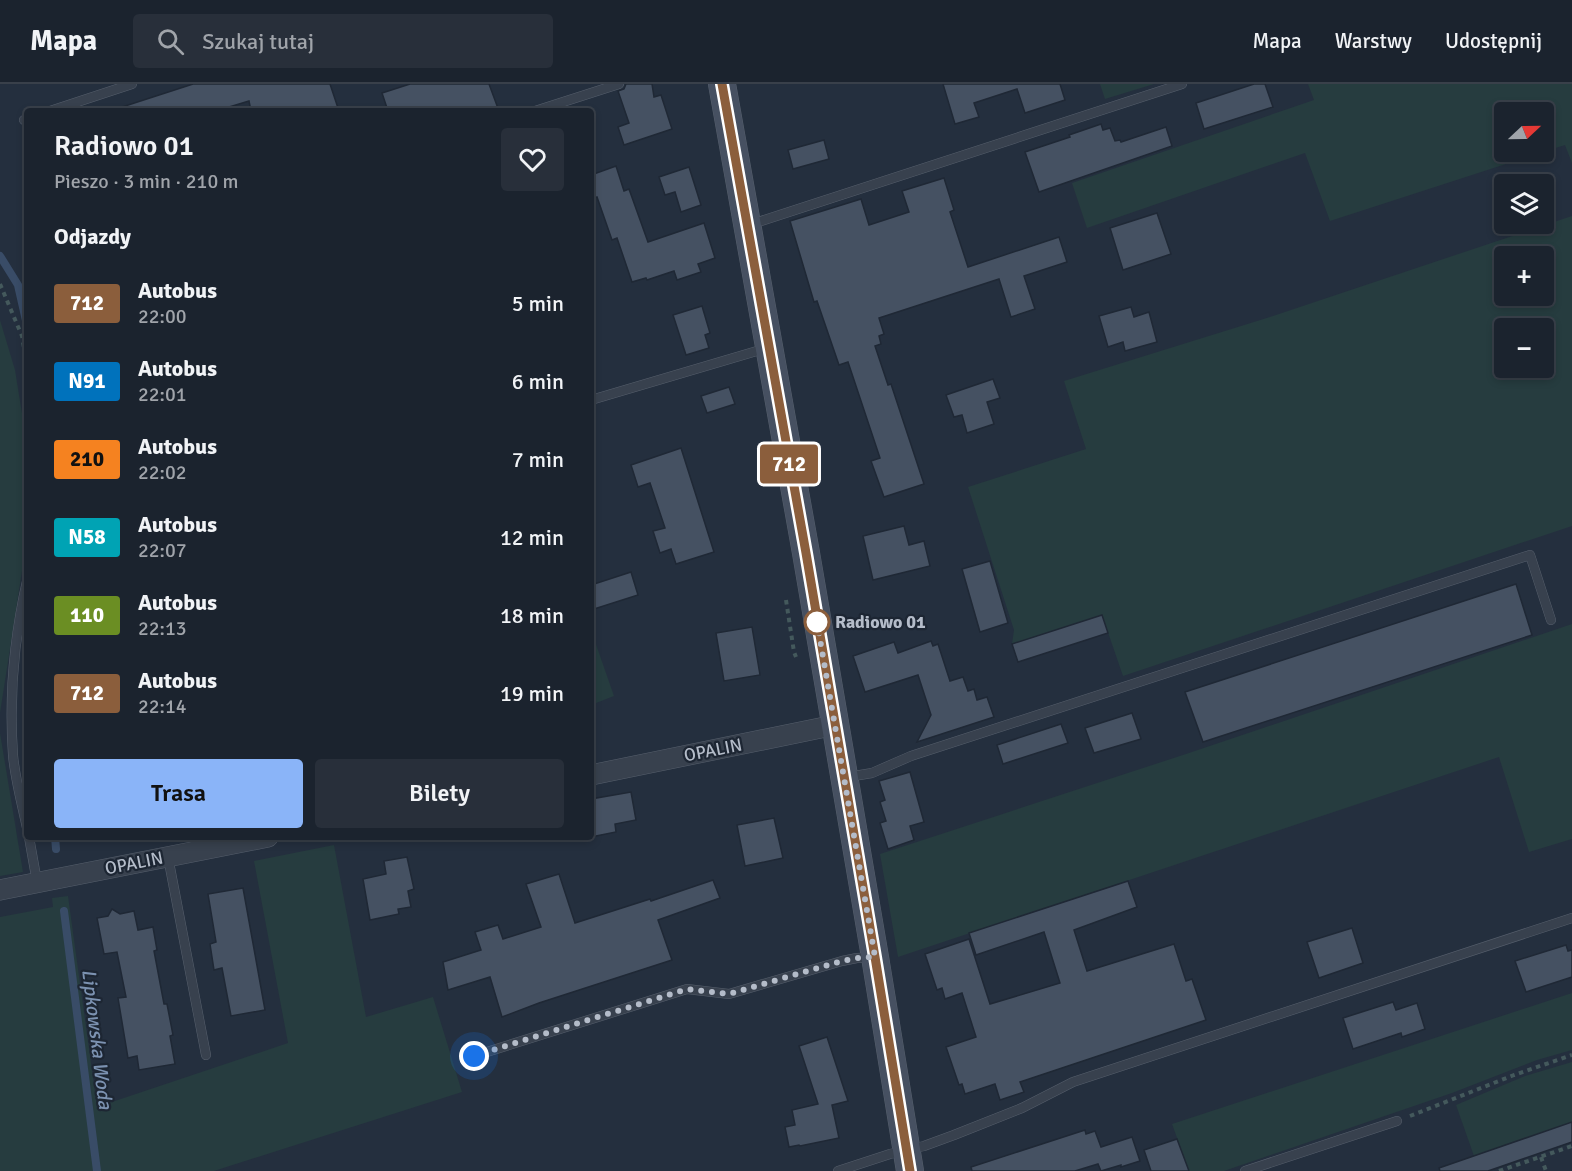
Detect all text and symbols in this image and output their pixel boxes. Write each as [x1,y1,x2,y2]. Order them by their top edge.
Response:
search box [133,14,553,68]
text: Mapa [30,24,97,58]
icon: search [154,25,187,58]
text: Szukaj tutaj [202,28,314,55]
text: Mapa [1252,28,1302,54]
text: Warstwy [1335,28,1412,54]
text: Udostępnij [1445,28,1542,54]
north arrow [1494,102,1554,162]
map controls [1494,102,1554,378]
button: heart [501,128,564,191]
text: Radiowo 01 [54,129,194,163]
text: Pieszo · 3 min · 210 m [54,169,239,194]
button: layers [1494,174,1554,234]
text: Odjazdy [54,223,131,250]
button: + [1494,246,1554,306]
text: Autobus [138,277,217,304]
text: 712 [70,290,104,316]
text: 5 min [512,290,564,317]
text: 22:00 [138,304,187,329]
button: − [1494,318,1554,378]
text: Autobus [138,355,217,382]
text: N91 [68,368,106,394]
text: 6 min [512,368,564,395]
text: 22:01 [138,382,187,407]
text: Autobus [138,433,217,460]
line badge: 712 [754,444,824,484]
text: 210 [70,446,104,472]
text: 7 min [512,446,564,473]
text: 712 [772,451,806,477]
text: 22:02 [138,460,187,485]
text: Autobus [138,511,217,538]
text: N58 [68,524,106,550]
text: 12 min [500,524,564,551]
text: 22:07 [138,538,187,563]
text: Autobus [138,589,217,616]
text: 110 [70,602,104,628]
text: 18 min [500,602,564,629]
marker: Radiowo 01 [804,609,830,635]
place label: Radiowo 01 [835,611,926,633]
text: 22:13 [138,616,187,641]
text: Autobus [138,667,217,694]
text: 712 [70,680,104,706]
text: 19 min [500,680,564,707]
text: 22:14 [138,694,187,719]
street label: OPALIN [682,734,744,766]
button: Trasa [54,759,303,828]
button: Bilety [315,759,564,828]
street label: OPALIN [103,847,165,879]
water label: Lipkowska Woda [76,967,118,1111]
your location [459,1041,489,1071]

